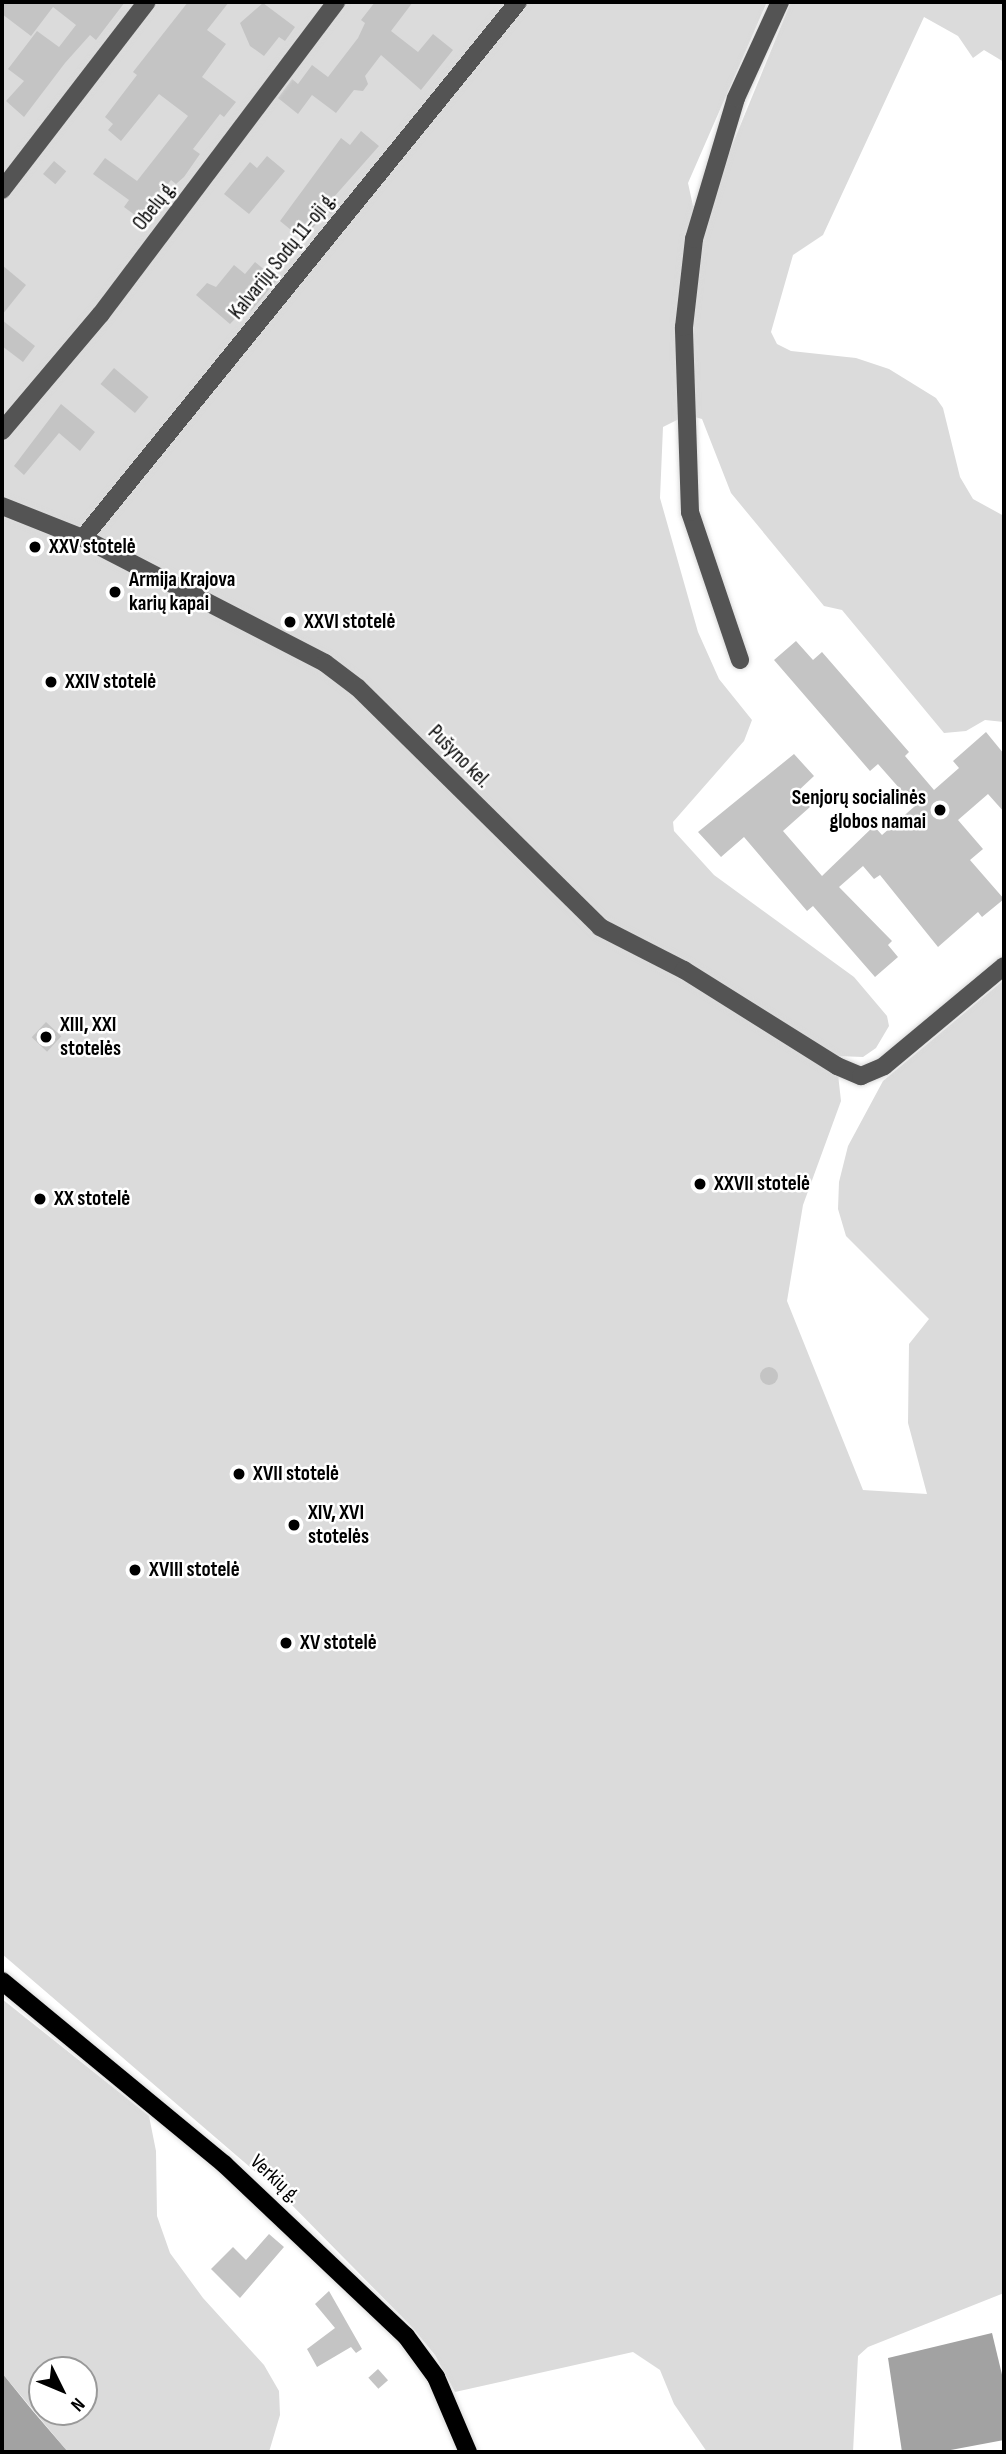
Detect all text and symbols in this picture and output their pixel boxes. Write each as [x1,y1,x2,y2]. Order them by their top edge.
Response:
street label: Obelų g. [128,176,182,236]
street label: Kalvarijų Sodų 11-oji g. [224,187,342,325]
place label: XXV stotelė [49,534,136,560]
marker: XXV stotelė [27,539,43,555]
place label: Armija Krajova karių kapai [129,567,235,617]
marker: Armija Krajova karių kapai [107,584,123,600]
place label: XXVI stotelė [304,609,395,635]
marker: XXVI stotelė [282,614,298,630]
place label: XXIV stotelė [65,669,156,695]
marker: XXIV stotelė [43,674,59,690]
street label: Pušyno kel. [422,720,496,794]
place label: Senjorų socialinės globos namai [792,785,926,835]
marker: Senjorų socialinės globos namai [932,802,948,818]
place label: XIII, XXI stotelės [60,1012,121,1062]
marker: XIII, XXI stotelės [38,1029,54,1045]
place label: XXVII stotelė [714,1171,810,1197]
marker: XXVII stotelė [692,1176,708,1192]
place label: XX stotelė [54,1186,130,1212]
marker: XX stotelė [32,1191,48,1207]
place label: XVII stotelė [253,1461,339,1487]
marker: XVII stotelė [231,1466,247,1482]
place label: XIV, XVI stotelės [308,1500,369,1550]
marker: XIV, XVI stotelės [286,1517,302,1533]
place label: XVIII stotelė [149,1557,240,1583]
marker: XVIII stotelė [127,1562,143,1578]
place label: XV stotelė [300,1630,377,1656]
marker: XV stotelė [278,1635,294,1651]
street label: Verkių g. [245,2149,305,2209]
north arrow [28,2356,98,2426]
text: N [65,2393,89,2416]

